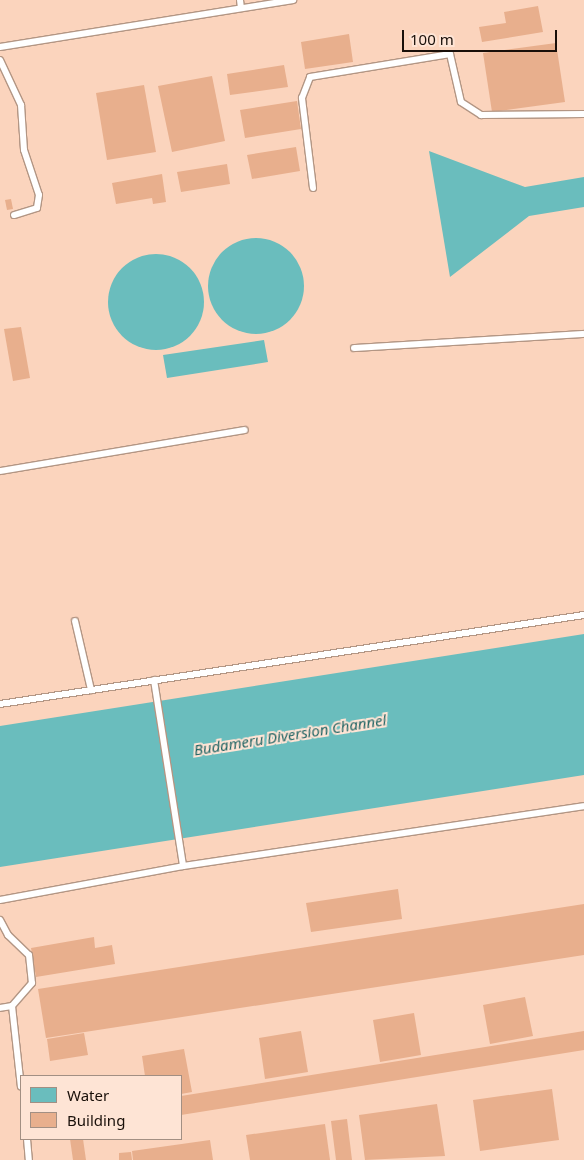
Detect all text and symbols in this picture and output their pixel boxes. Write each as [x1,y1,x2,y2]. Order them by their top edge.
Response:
scale bar [404,20,559,52]
text: 100 m [410,29,454,49]
water label: Budameru Diversion Channel [193,711,387,759]
legend [20,1075,182,1140]
text: Water [67,1085,109,1105]
text: Building [67,1110,125,1130]

